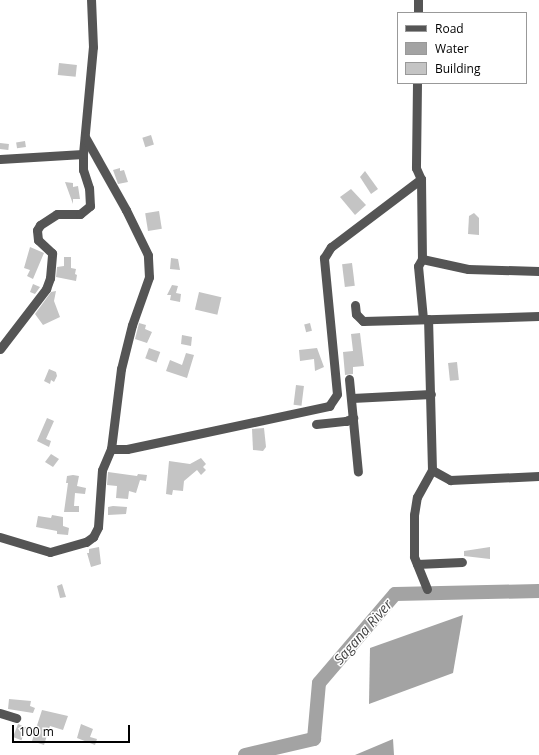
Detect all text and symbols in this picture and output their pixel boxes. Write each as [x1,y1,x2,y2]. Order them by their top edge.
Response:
legend [397,12,527,84]
text: Road [435,20,464,37]
text: Water [435,40,469,57]
text: Building [435,60,480,77]
water label: Sagana River [330,596,396,668]
scale bar [14,717,132,743]
text: 100 m [19,723,54,740]

